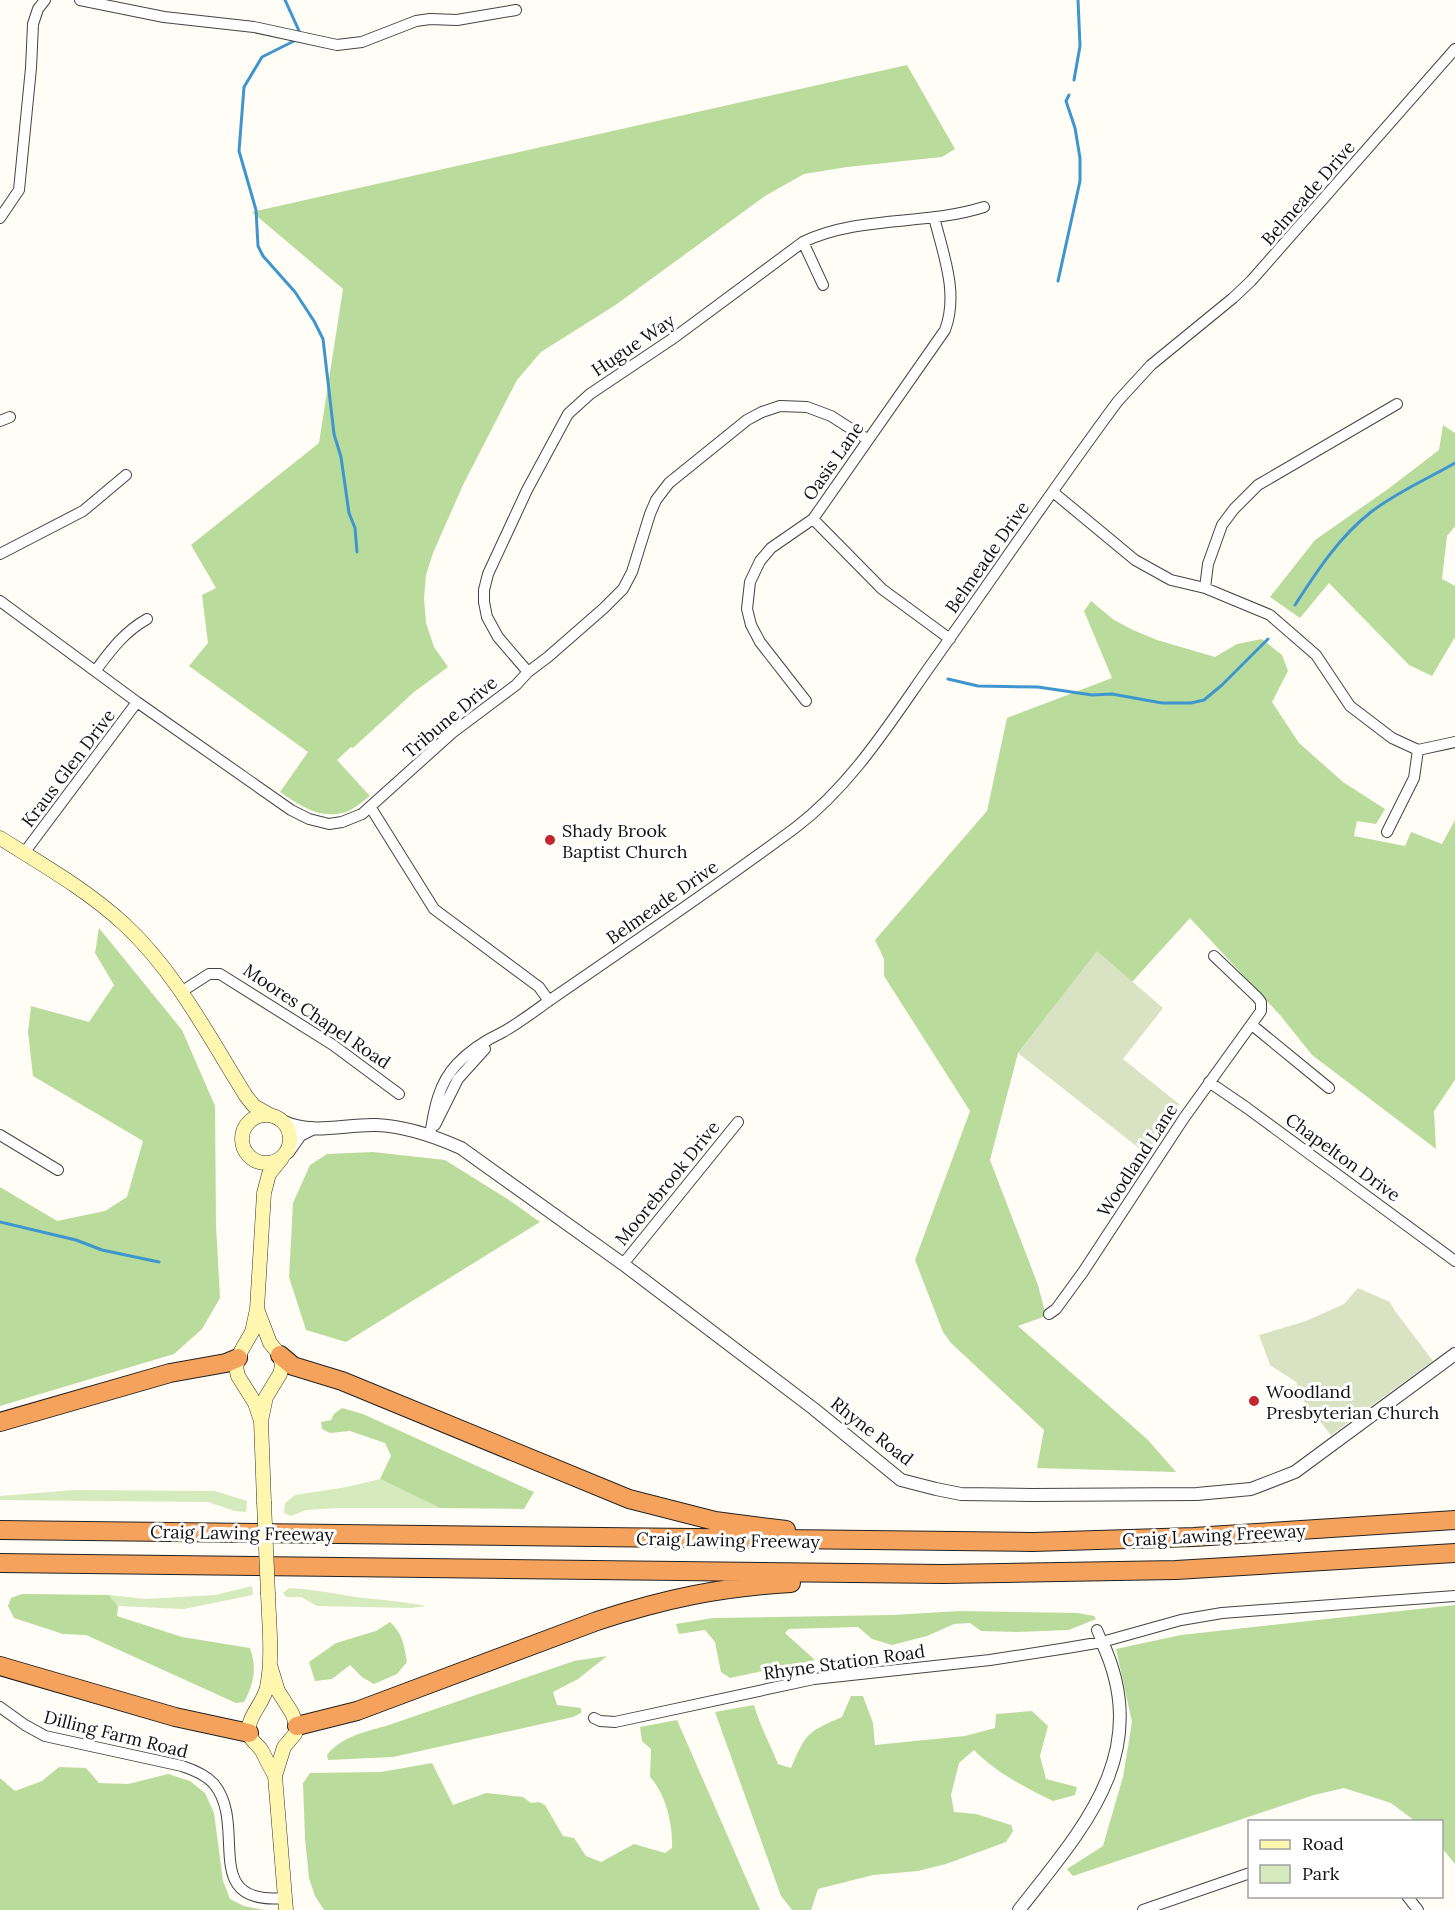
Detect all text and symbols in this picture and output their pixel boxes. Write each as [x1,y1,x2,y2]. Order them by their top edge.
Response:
street label: Belmeade Drive [1256,136,1360,250]
street label: Hugue Way [587,309,679,381]
street label: Oasis Lane [798,417,869,505]
street label: Belmeade Drive [940,496,1034,617]
street label: Tribune Drive [398,671,502,763]
street label: Kraus Glen Drive [16,704,120,832]
place label: Shady Brook Baptist Church [562,819,688,863]
marker: Shady Brook Baptist Church [543,833,557,847]
street label: Belmeade Drive [602,855,723,949]
street label: Moores Chapel Road [239,958,395,1074]
street label: Woodland Lane [1092,1099,1182,1221]
street label: Chapelton Drive [1281,1108,1405,1206]
street label: Moorebrook Drive [610,1116,724,1250]
place label: Woodland Presbyterian Church [1266,1380,1439,1424]
street label: Rhyne Road [826,1392,918,1471]
marker: Woodland Presbyterian Church [1247,1394,1261,1408]
street label: Craig Lawing Freeway [1122,1519,1307,1551]
street label: Craig Lawing Freeway [150,1520,335,1546]
street label: Craig Lawing Freeway [636,1527,821,1553]
street label: Rhyne Station Road [762,1639,927,1685]
street label: Dilling Farm Road [42,1705,191,1763]
legend [1248,1820,1443,1898]
text: Road [1302,1832,1344,1855]
text: Park [1302,1862,1340,1885]

